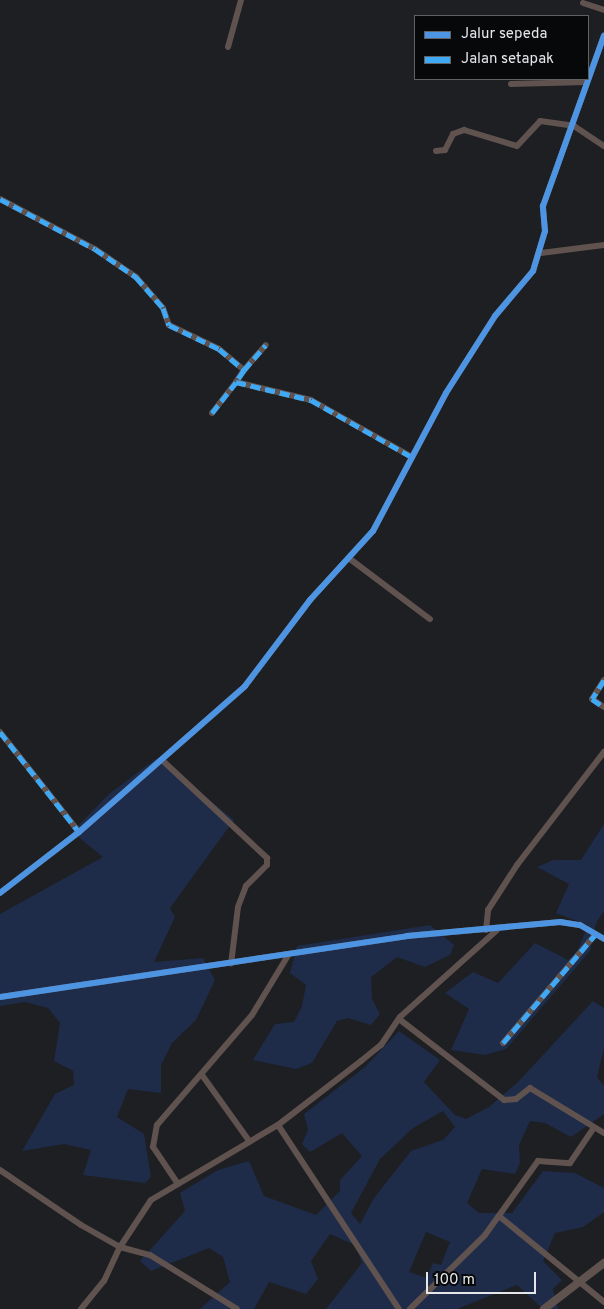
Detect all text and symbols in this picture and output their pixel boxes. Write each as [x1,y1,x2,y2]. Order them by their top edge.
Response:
legend [414,15,589,80]
text: Jalur sepeda [461,25,547,44]
text: Jalan setapak [461,50,554,69]
scale bar [429,1262,539,1294]
text: 100 m [434,1271,475,1290]

